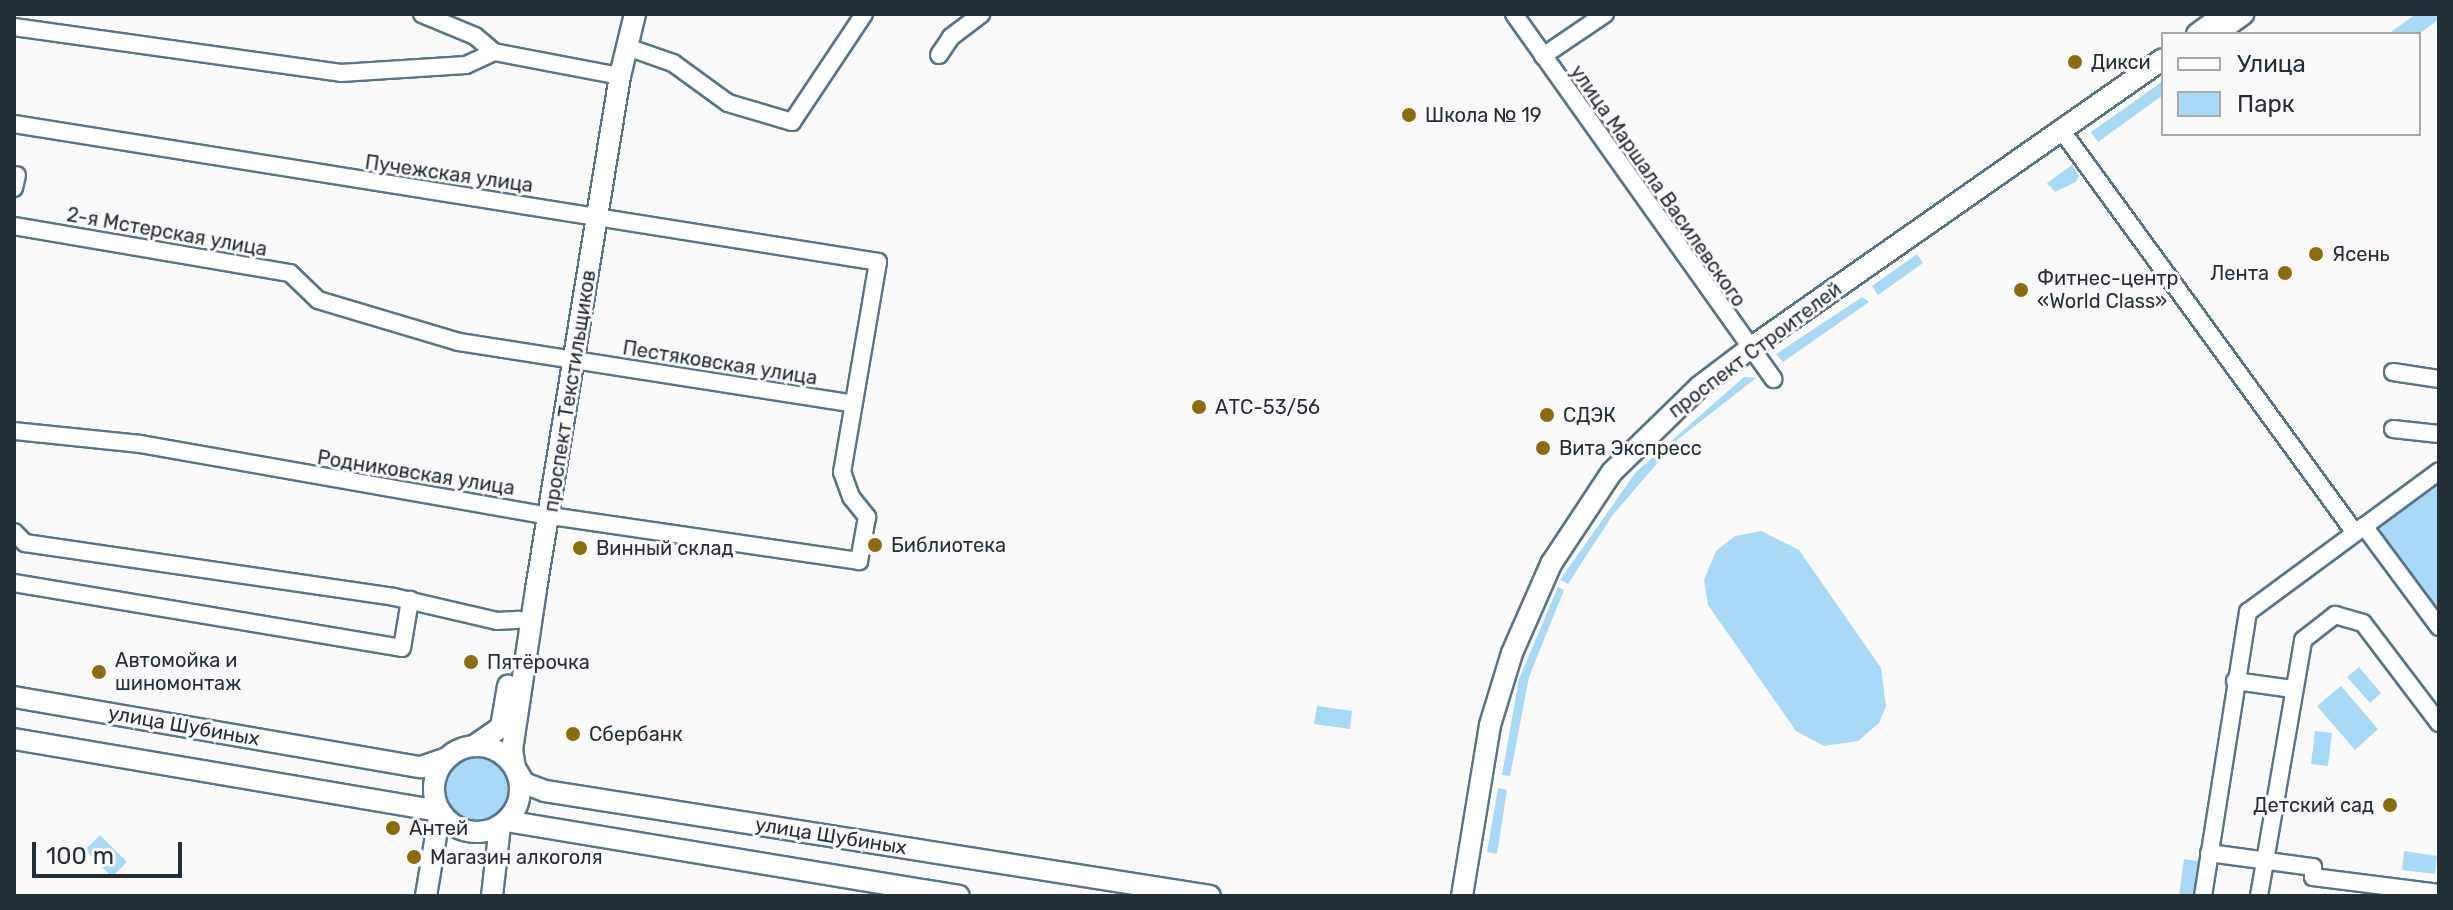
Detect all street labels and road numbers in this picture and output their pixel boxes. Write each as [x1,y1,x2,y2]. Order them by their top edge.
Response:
street label: улица Маршала Василевского [1565,60,1751,312]
street label: Пучежская улица [363,150,535,198]
street label: 2-я Мстерская улица [65,203,269,261]
street label: проспект Текстильщиков [539,268,601,514]
street label: проспект Строителей [1664,277,1846,423]
street label: Пестяковская улица [621,336,819,390]
street label: Родниковская улица [315,446,517,500]
street label: улица Шубиных [106,701,262,751]
street label: улица Шубиных [753,812,909,860]

